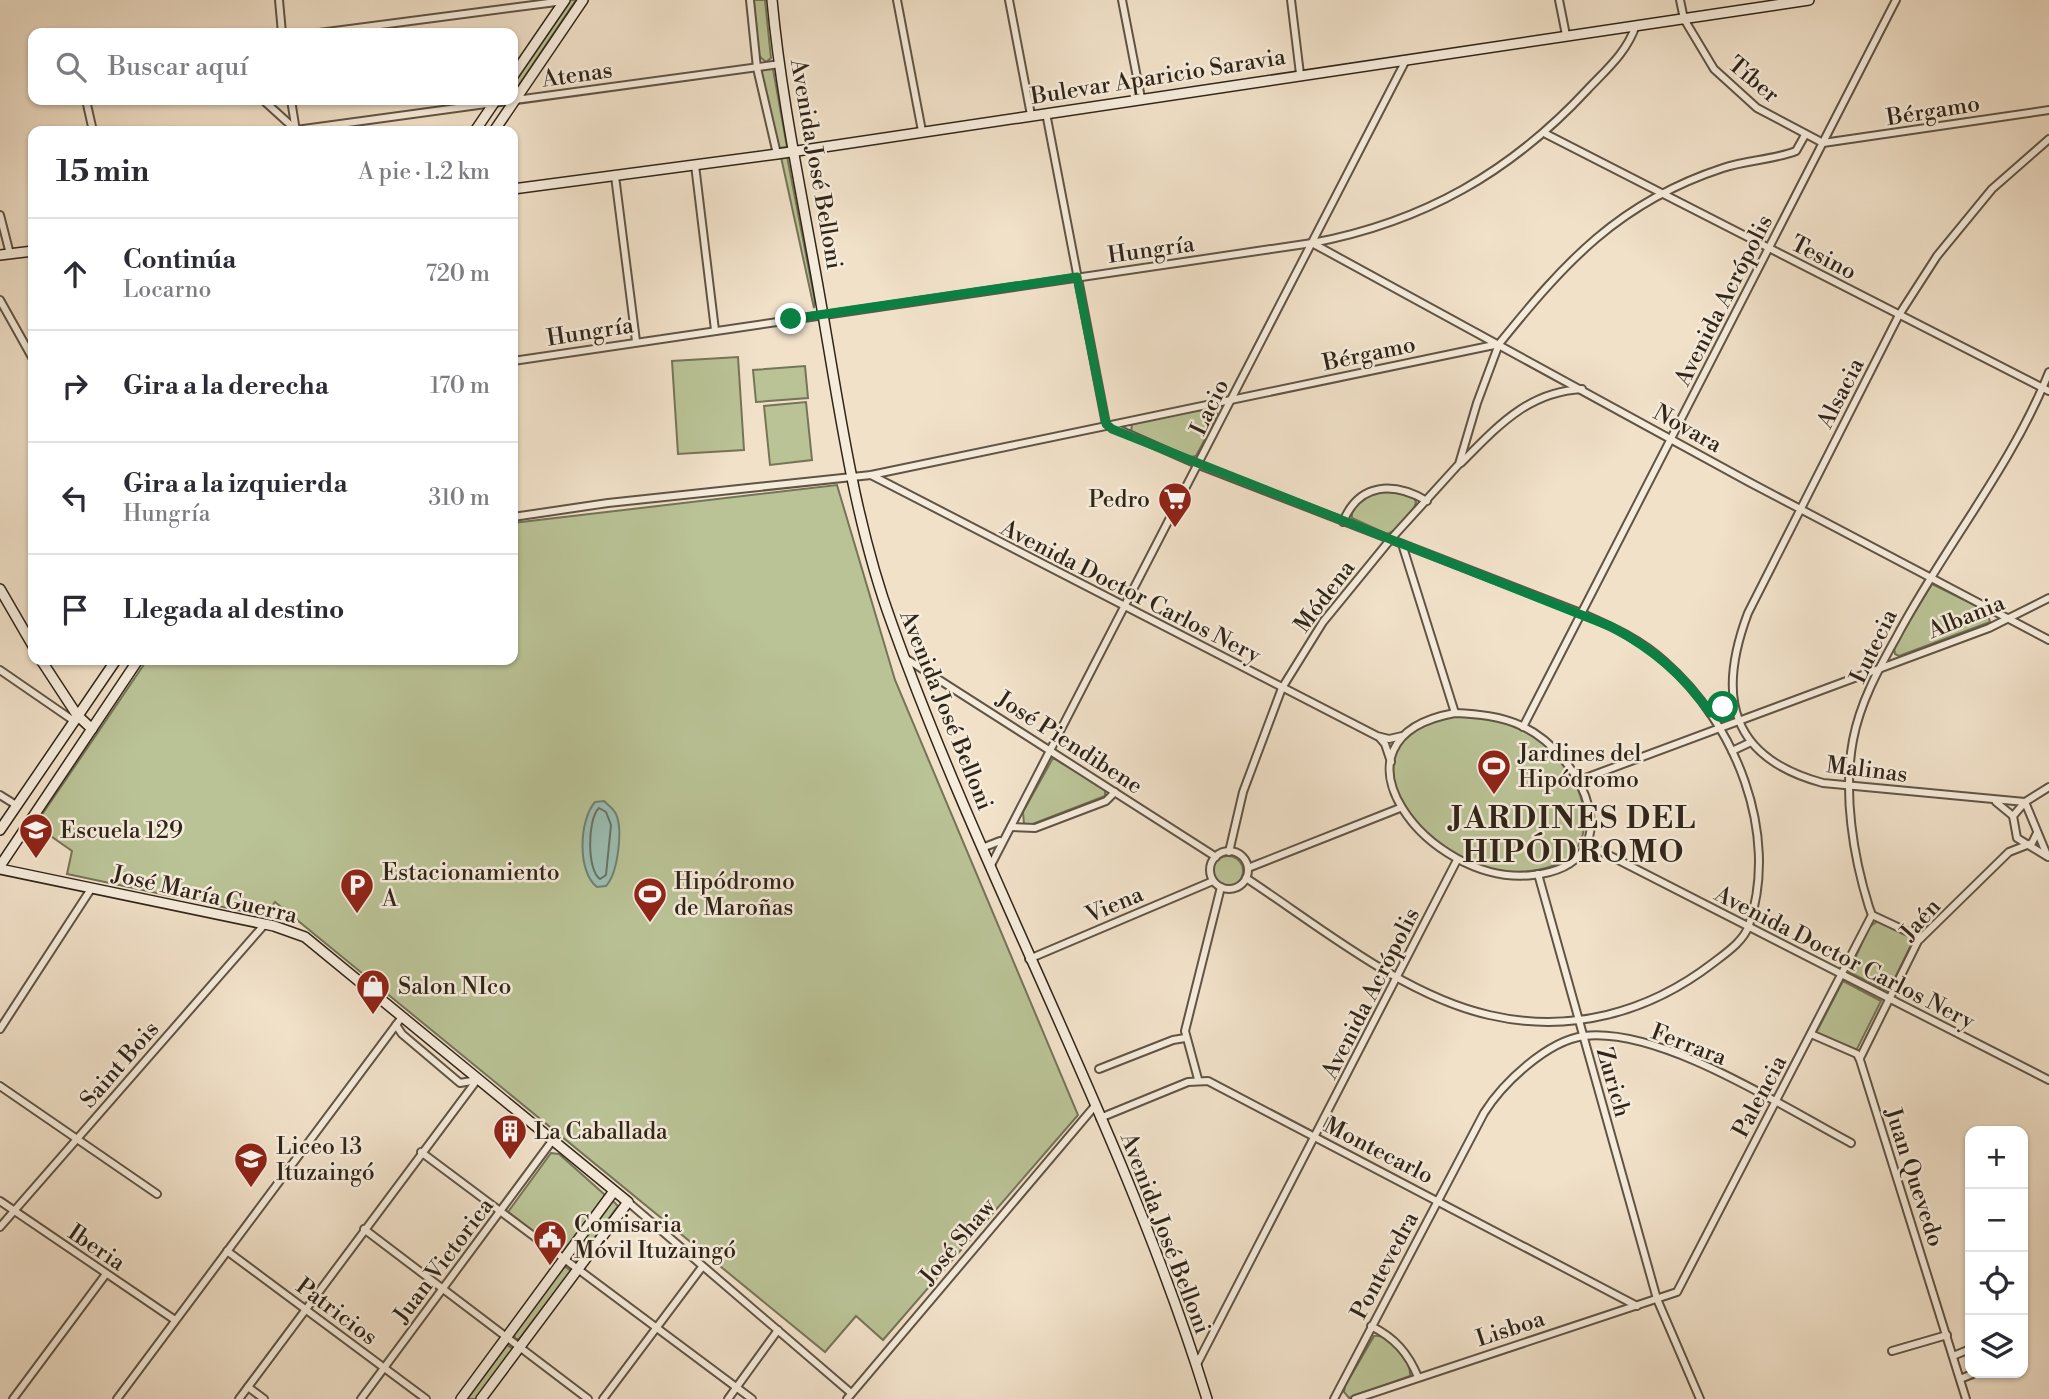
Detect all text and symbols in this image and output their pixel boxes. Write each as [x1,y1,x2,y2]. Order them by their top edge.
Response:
search box [28,28,518,105]
street label: Bulevar Aparicio Saravia [1028,43,1288,111]
icon: search [52,48,90,86]
street label: Tíber [1722,50,1785,109]
text: Buscar aquí [108,51,248,83]
street label: Atenas [539,56,614,94]
street label: Avenida José Belloni [784,56,848,271]
street label: Bérgamo [1883,90,1982,132]
text: 15 min [56,153,149,191]
text: A pie · 1.2 km [358,158,490,186]
street label: Avenida Acrópolis [1668,210,1779,392]
street label: Hungría [1106,230,1197,270]
street label: Tesino [1786,230,1861,286]
text: Continúa [123,244,236,276]
icon: ahead [56,255,94,293]
text: 720 m [425,260,490,288]
text: Locarno [123,276,211,304]
route end [775,303,806,334]
street label: Hungría [545,311,636,353]
street label: Bérgamo [1319,330,1418,378]
street label: Alsacia [1811,353,1871,434]
icon: right [56,367,94,405]
text: Gira a la derecha [123,370,329,402]
text: 170 m [430,372,490,400]
street label: Lacio [1184,375,1235,440]
street label: Novara [1648,399,1727,459]
text: Gira a la izquierda [123,468,347,500]
icon: left [56,479,94,517]
supermarket icon: Pedro [1156,480,1194,529]
text: 310 m [429,484,490,512]
place label: Pedro [1088,486,1150,514]
text: Hungría [123,500,210,528]
street label: Avenida Doctor Carlos Nery [995,514,1266,670]
street label: Módena [1289,555,1361,638]
street label: Albania [1923,589,2009,645]
icon: arrive [56,591,94,629]
text: Llegada al destino [123,594,344,626]
street label: Avenida José Belloni [893,605,999,814]
street label: Lutecia [1844,605,1904,688]
street label: José Piendibene [990,685,1148,800]
route start [1707,691,1738,722]
place label: Jardines del Hipódromo [1517,740,1642,794]
sports icon: Jardines del Hipódromo [1475,747,1513,796]
street label: Malinas [1825,751,1909,789]
district label: JARDINES DEL HIPÓDROMO [1447,800,1697,872]
school or university icon: Escuela 129 [17,811,55,860]
place label: Escuela 129 [60,817,183,845]
place label: Estacionamiento A [381,859,560,913]
street label: José María Guerra [109,860,300,930]
parking icon: Estacionamiento A [338,866,376,915]
place label: Hipódromo de Maroñas [674,868,795,922]
sports icon: Hipódromo de Maroñas [631,875,669,924]
street label: Viena [1081,880,1148,930]
street label: Avenida Doctor Carlos Nery [1709,880,1980,1036]
street label: Jaén [1894,893,1947,947]
street label: Avenida Acrópolis [1315,903,1426,1085]
shop icon: Salon NIco [354,967,392,1016]
place label: Salon NIco [398,973,511,1001]
street label: Saint Bois [74,1016,165,1114]
street label: Ferrara [1647,1018,1731,1072]
street label: Zurich [1590,1044,1636,1121]
street label: Palencia [1727,1050,1793,1142]
street label: Juan Quevedo [1878,1103,1950,1250]
street label: Montecarlo [1319,1111,1438,1190]
building icon: La Caballada [491,1112,529,1161]
place label: La Caballada [534,1118,668,1146]
map controls [1965,1126,2028,1378]
button: + [1965,1126,2028,1189]
street label: Avenida José Belloni [1113,1128,1216,1338]
place label: Liceo 13 Ituzaingó [276,1133,375,1187]
school or university icon: Liceo 13 Ituzaingó [232,1140,270,1189]
button: − [1965,1189,2028,1252]
street label: Juan Victorica [387,1192,500,1329]
street label: José Shaw [913,1192,1003,1291]
street label: Pontevedra [1345,1207,1425,1324]
place label: Comisaria Móvil Ituzaingó [574,1211,736,1265]
public building icon: Comisaria Móvil Ituzaingó [531,1218,569,1267]
street label: Iberia [62,1219,131,1277]
button: locate [1965,1252,2028,1315]
street label: Patricios [290,1272,383,1351]
street label: Lisboa [1472,1305,1549,1353]
button: layers [1965,1315,2028,1378]

